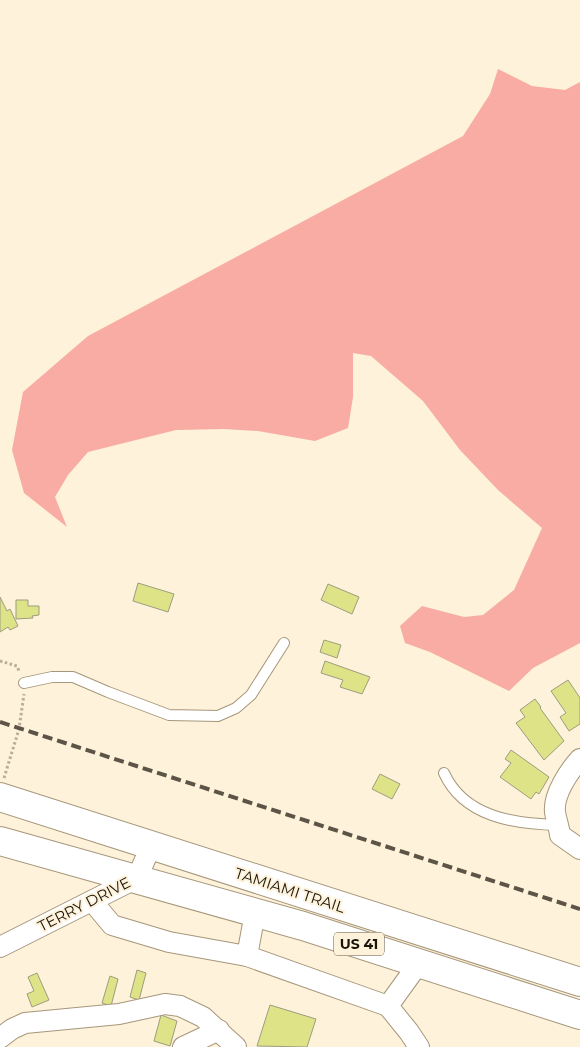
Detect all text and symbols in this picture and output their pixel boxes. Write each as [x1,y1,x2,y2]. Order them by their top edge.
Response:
street label: TAMIAMI TRAIL [232,863,348,917]
street label: TERRY DRIVE [34,873,134,935]
road number: US 41 [334,932,384,956]

